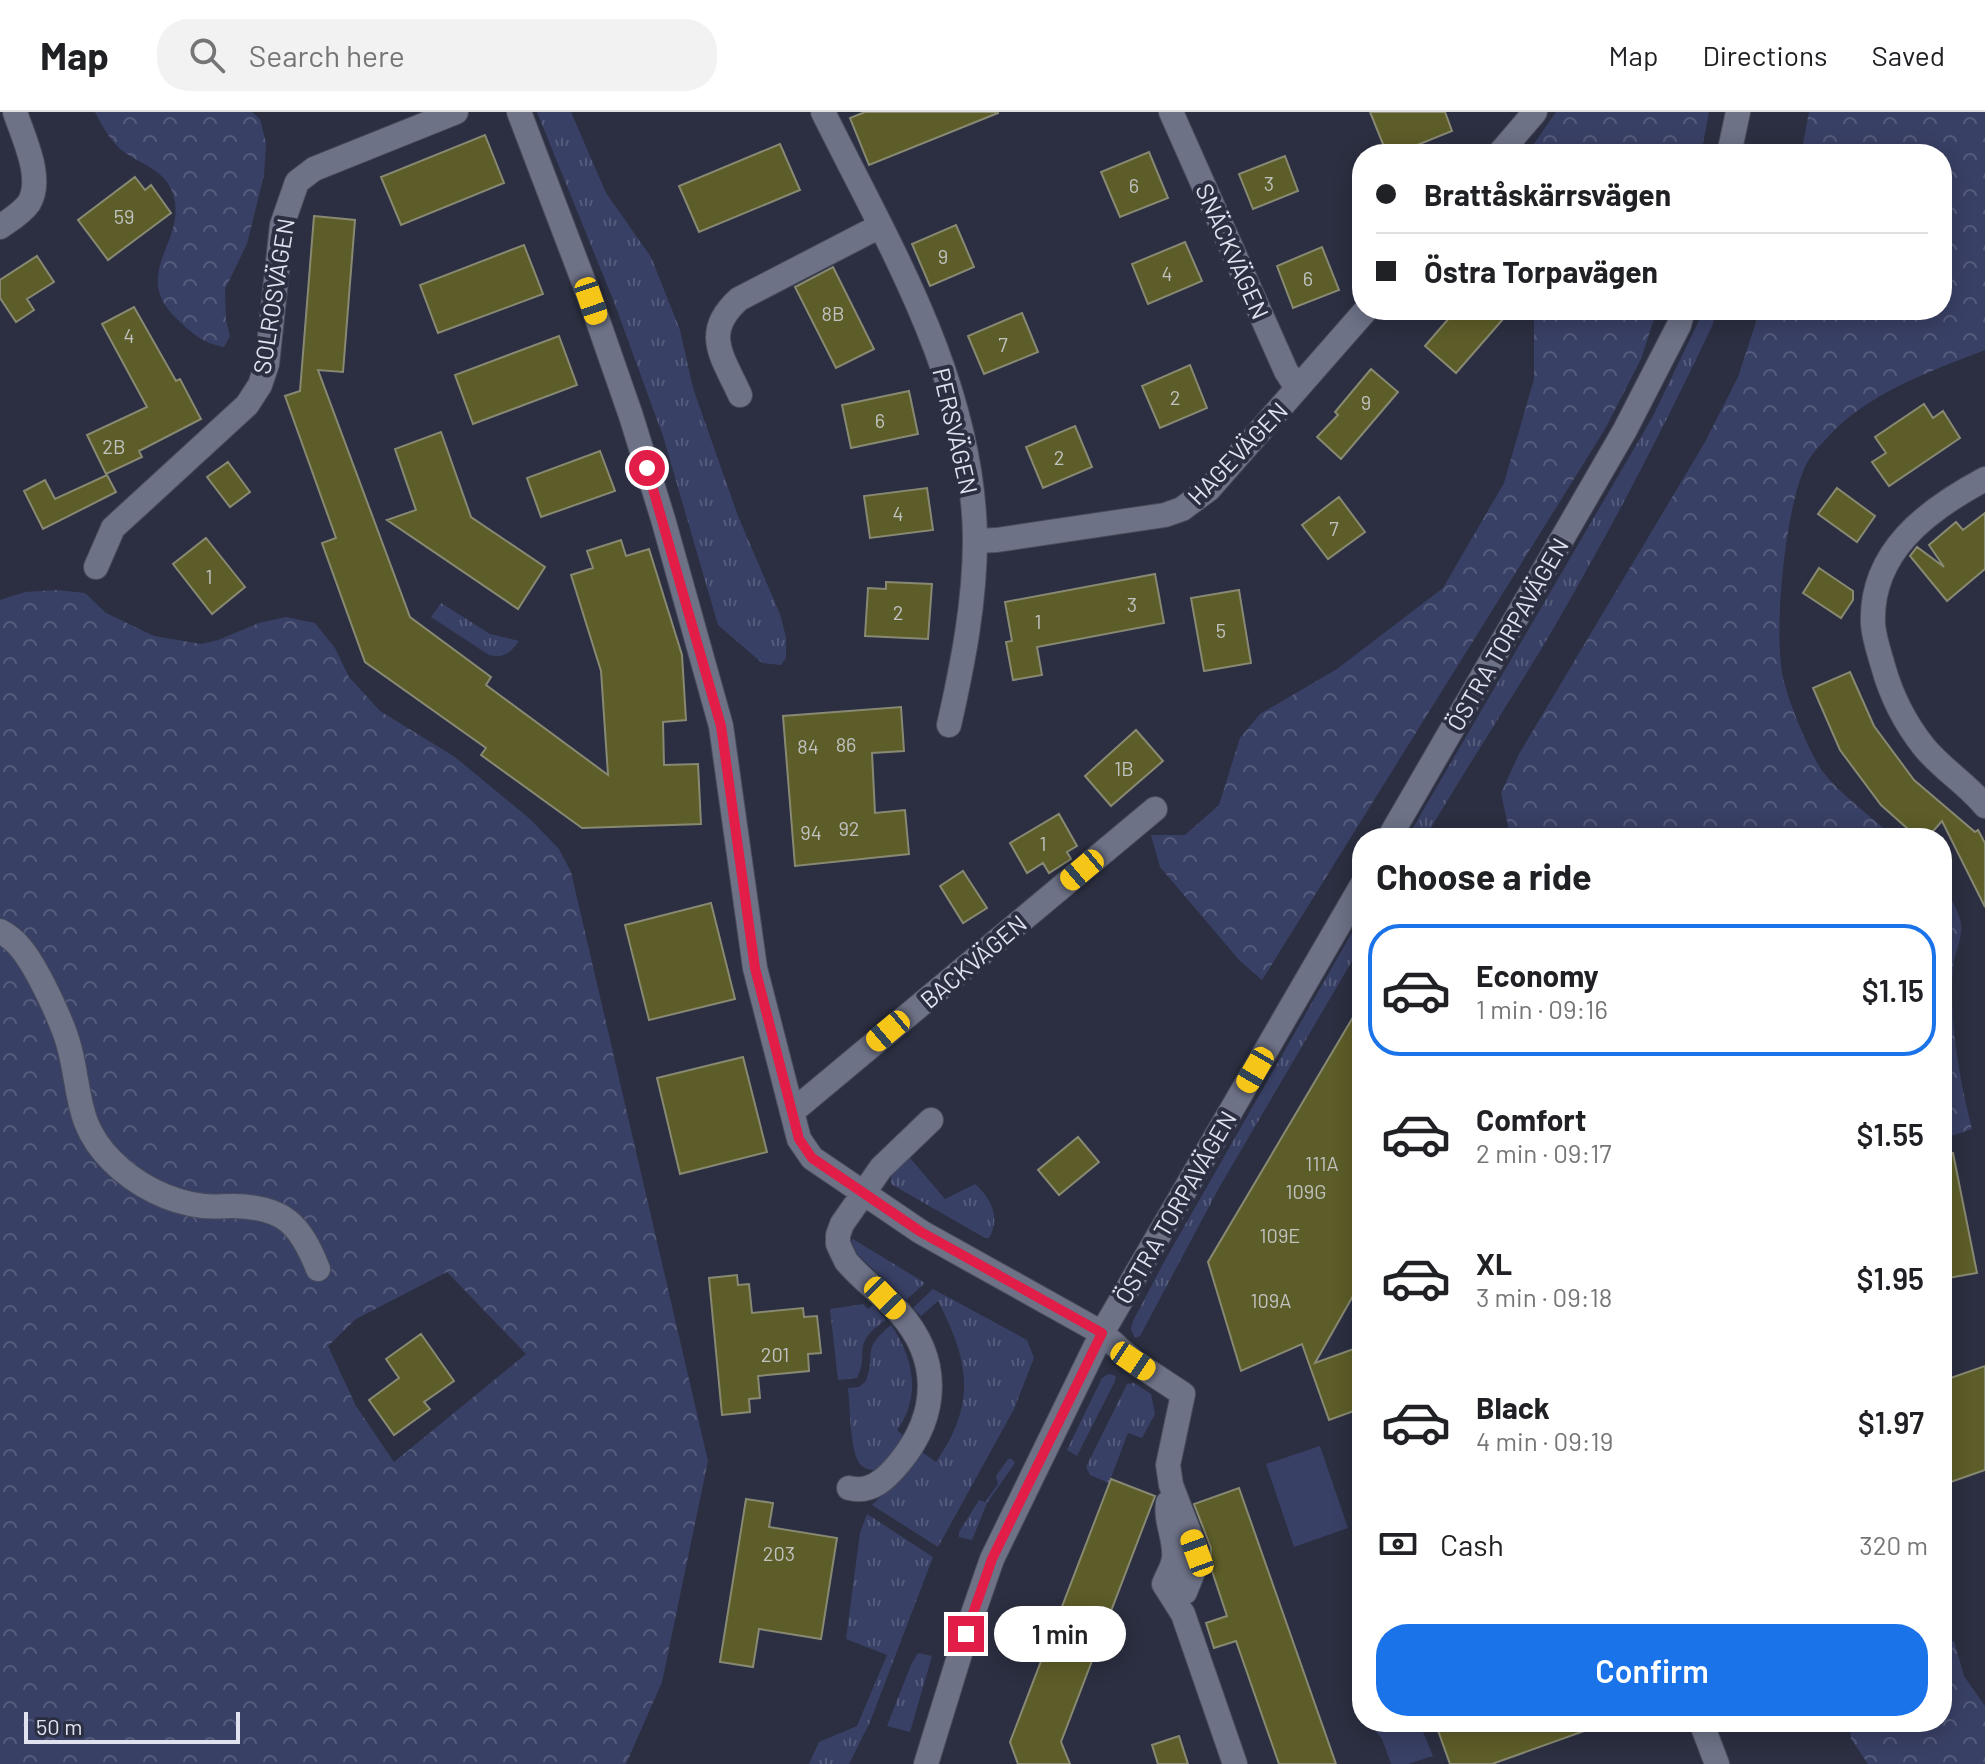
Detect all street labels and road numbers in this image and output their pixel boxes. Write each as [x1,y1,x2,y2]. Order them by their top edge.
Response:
street label: SNÄCKVÄGEN [1190,179,1276,323]
street label: SOLROSVÄGEN [246,216,300,376]
street label: PERSVÄGEN [927,365,985,497]
street label: HAGEVÄGEN [1181,396,1293,510]
street label: ÖSTRA TORPAVÄGEN [1440,532,1574,736]
street label: BACKVÄGEN [914,908,1032,1014]
street label: ÖSTRA TORPAVÄGEN [1108,1105,1242,1309]

